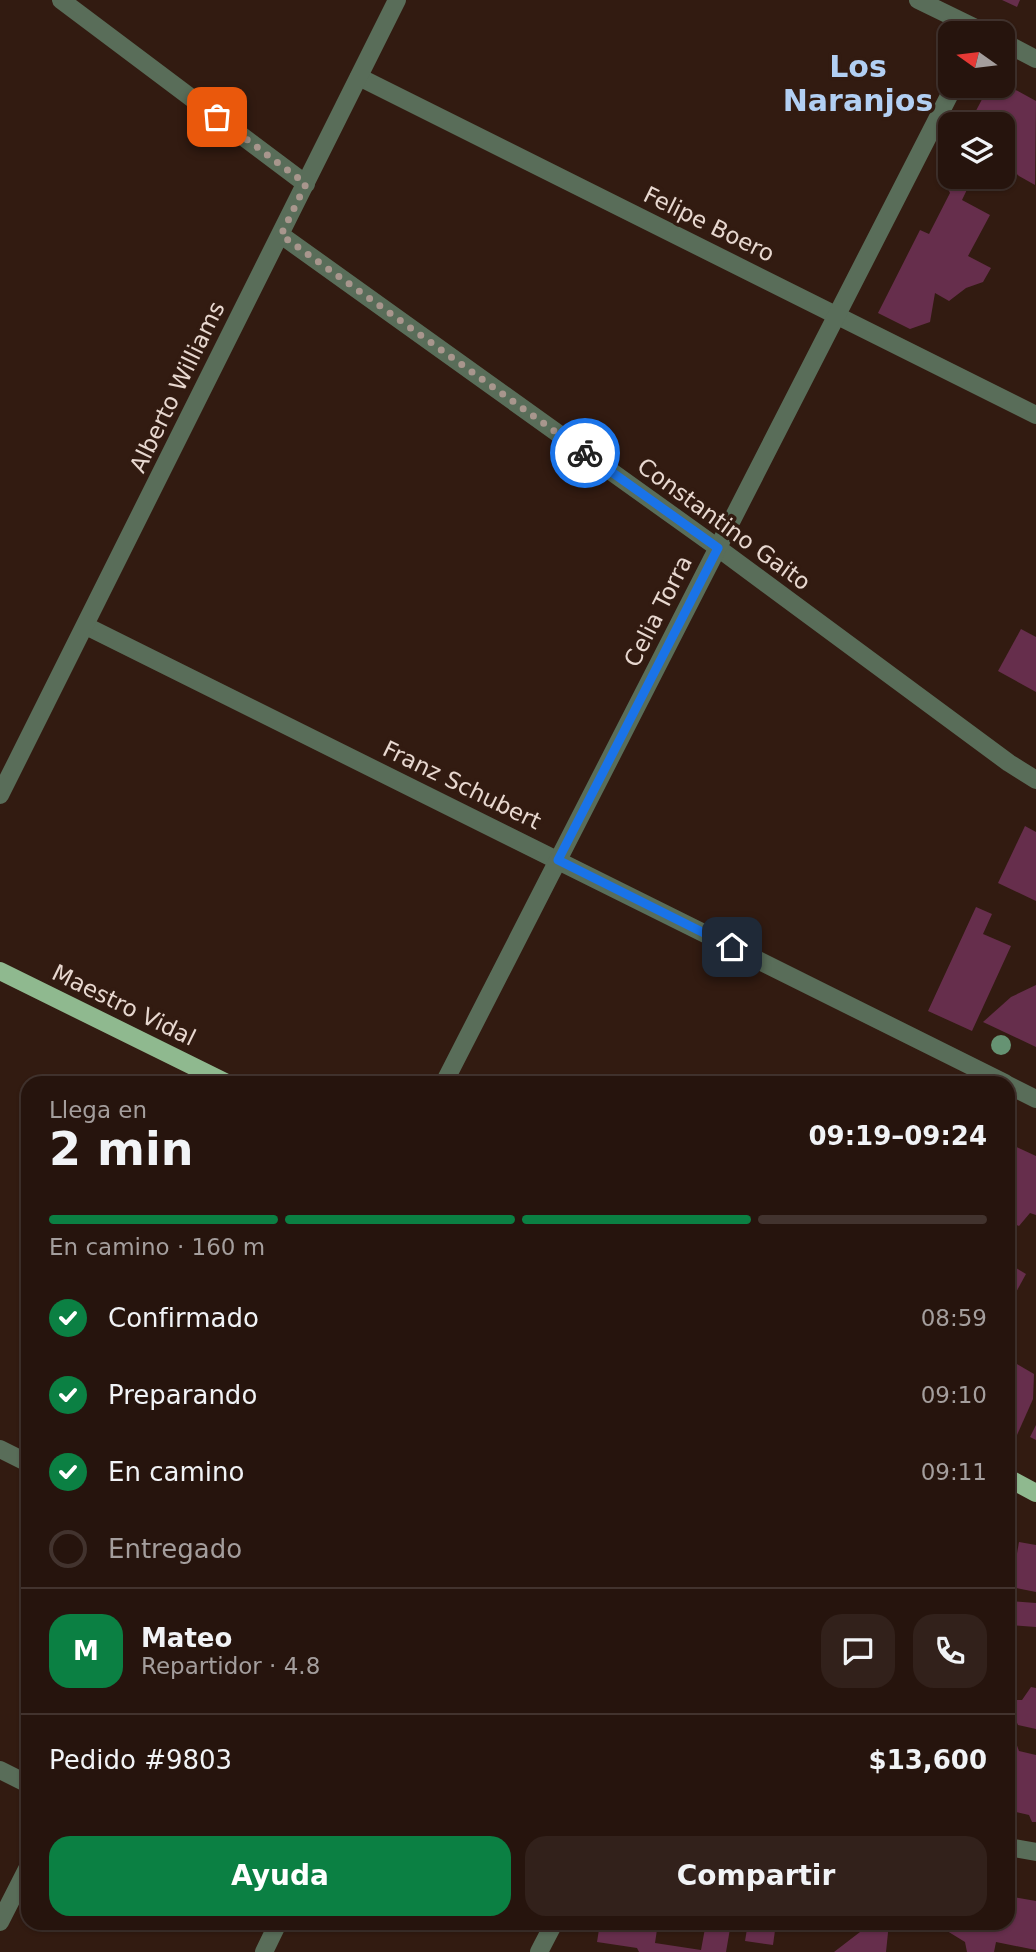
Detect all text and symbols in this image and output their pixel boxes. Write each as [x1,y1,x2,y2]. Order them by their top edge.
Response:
north arrow [938,21,1015,98]
map controls [938,21,1015,189]
district label: Los Naranjos [783,49,933,118]
pin [187,87,247,147]
icon: bag [198,98,236,136]
button: layers [938,112,1015,189]
street label: Felipe Boero [639,181,779,267]
street label: Alberto Williams [124,297,230,477]
courier [550,418,620,488]
icon: bike [566,434,604,472]
street label: Constantino Gaito [633,453,815,595]
street label: Celia Torra [619,551,697,671]
street label: Franz Schubert [379,735,545,835]
pin [702,917,762,977]
icon: home [713,928,751,966]
street label: Maestro Vidal [48,959,200,1051]
text: Llega en [49,1097,147,1123]
text: 09:19–09:24 [808,1121,987,1151]
text: 2 min [49,1122,193,1176]
text: En camino · 160 m [49,1234,265,1260]
icon: check [49,1299,87,1337]
text: Confirmado [108,1303,259,1333]
text: 08:59 [921,1305,987,1331]
icon: check [49,1376,87,1414]
text: Preparando [108,1380,257,1410]
text: 09:10 [921,1382,987,1408]
icon: check [49,1453,87,1491]
text: En camino [108,1457,244,1487]
text: 09:11 [921,1459,987,1485]
text: Entregado [108,1534,242,1564]
button: chat [821,1614,895,1688]
button: phone [913,1614,987,1688]
text: Mateo [141,1623,232,1653]
text: M [73,1636,99,1666]
text: Repartidor · 4.8 [141,1653,320,1679]
text: Pedido #9803 [49,1745,232,1775]
text: $13,600 [869,1745,987,1775]
button: Ayuda [49,1836,511,1916]
button: Compartir [525,1836,987,1916]

